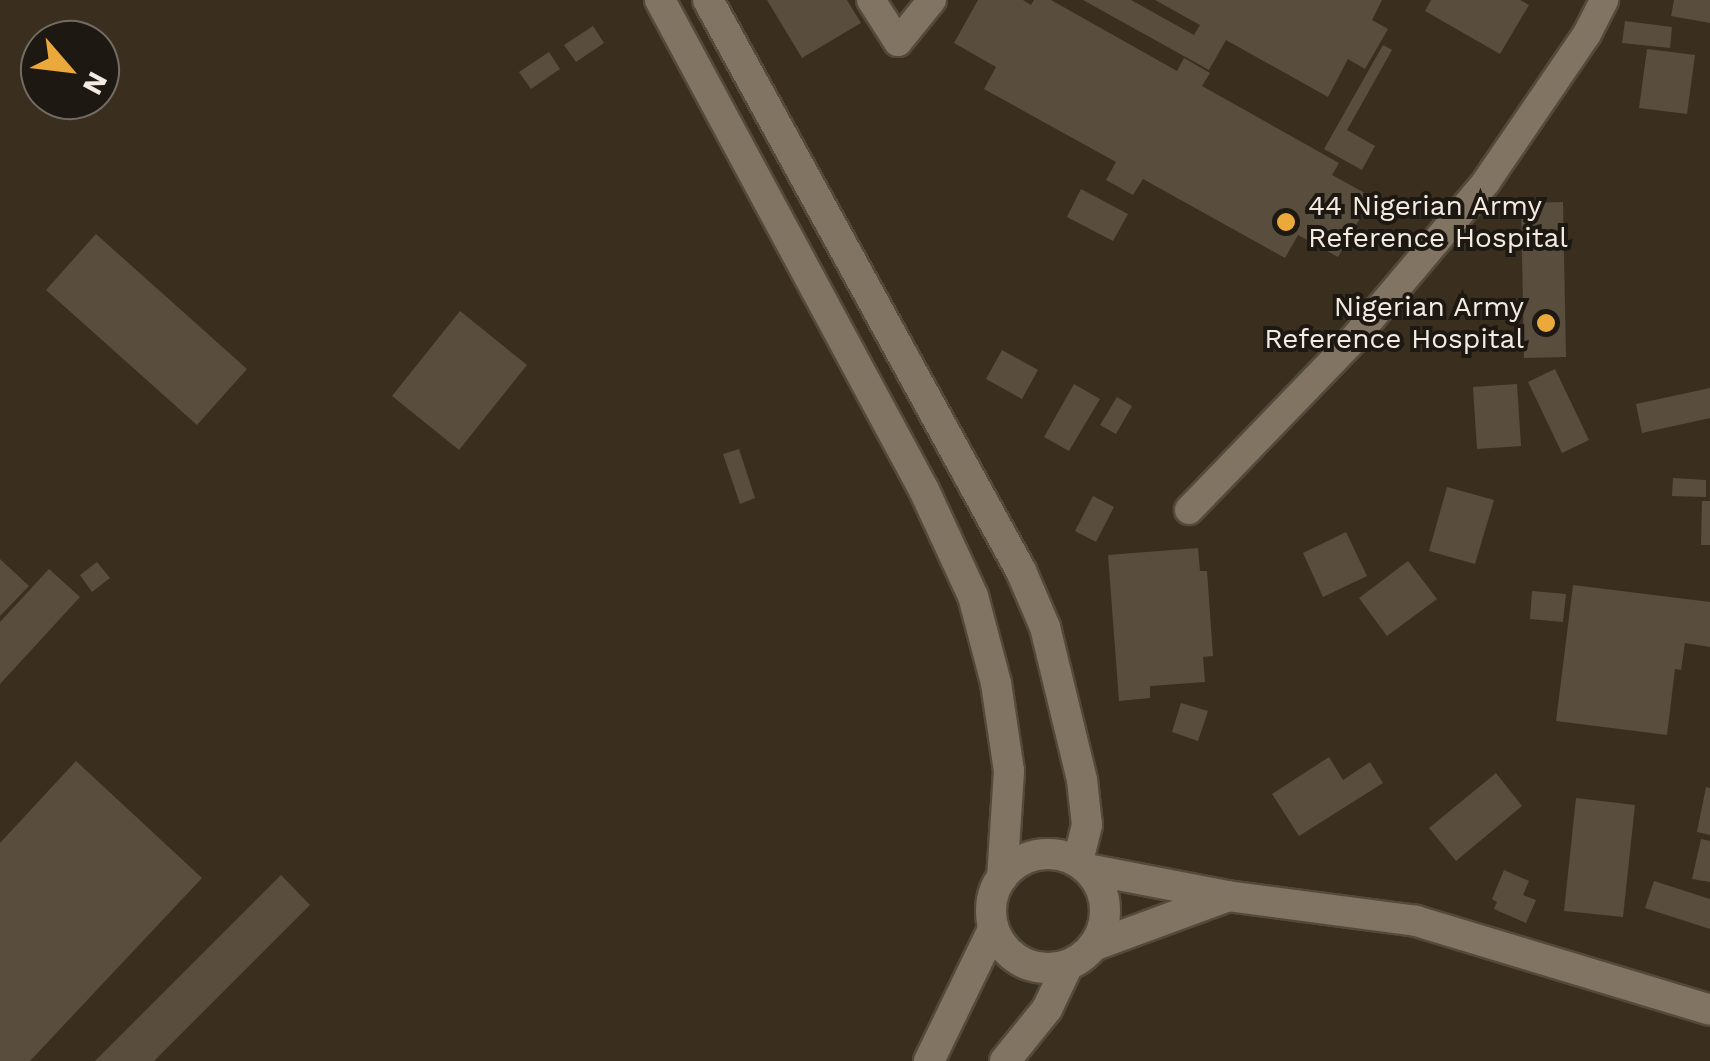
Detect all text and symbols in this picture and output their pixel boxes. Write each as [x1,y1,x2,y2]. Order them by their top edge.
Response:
north arrow [20,20,120,120]
text: N [76,66,115,100]
place label: 44 Nigerian Army Reference Hospital [1308,189,1568,255]
marker: 44 Nigerian Army Reference Hospital [1273,209,1299,235]
place label: Nigerian Army Reference Hospital [1264,290,1524,356]
marker: Nigerian Army Reference Hospital [1533,310,1559,336]

